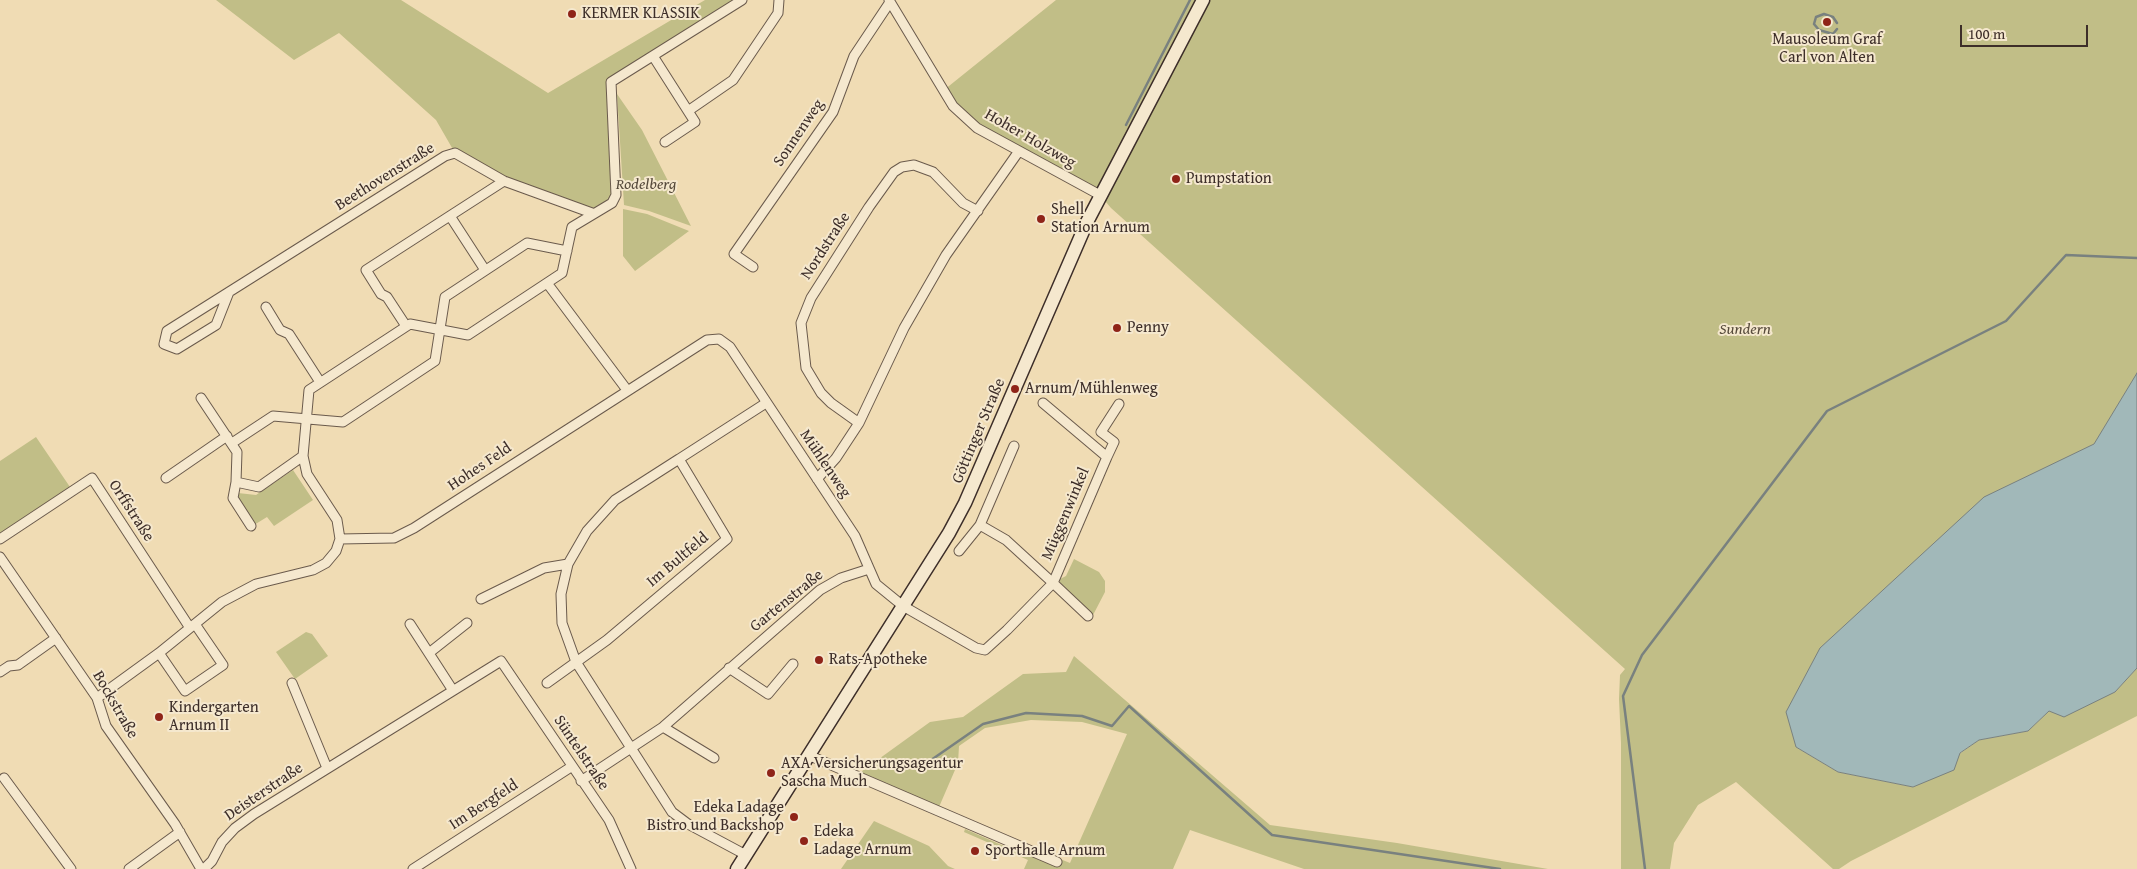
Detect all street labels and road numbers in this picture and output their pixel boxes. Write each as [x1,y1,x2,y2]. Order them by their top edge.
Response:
street label: Sonnenweg [770,96,828,170]
street label: Hoher Holzweg [981,105,1079,173]
street label: Beethovenstraße [332,139,438,215]
street label: Nordstraße [797,209,855,283]
street label: Göttinger Straße [948,376,1010,486]
street label: Mühlenweg [795,426,855,502]
street label: Hohes Feld [444,439,516,495]
street label: Müggenwinkel [1038,465,1094,563]
street label: Orffstraße [104,477,158,545]
street label: Im Bultfeld [643,529,713,591]
street label: Gartenstraße [747,566,827,636]
street label: Bockstraße [88,668,142,742]
street label: Süntelstraße [549,712,613,794]
street label: Deisterstraße [221,759,307,825]
street label: Im Bergfeld [446,776,522,834]

